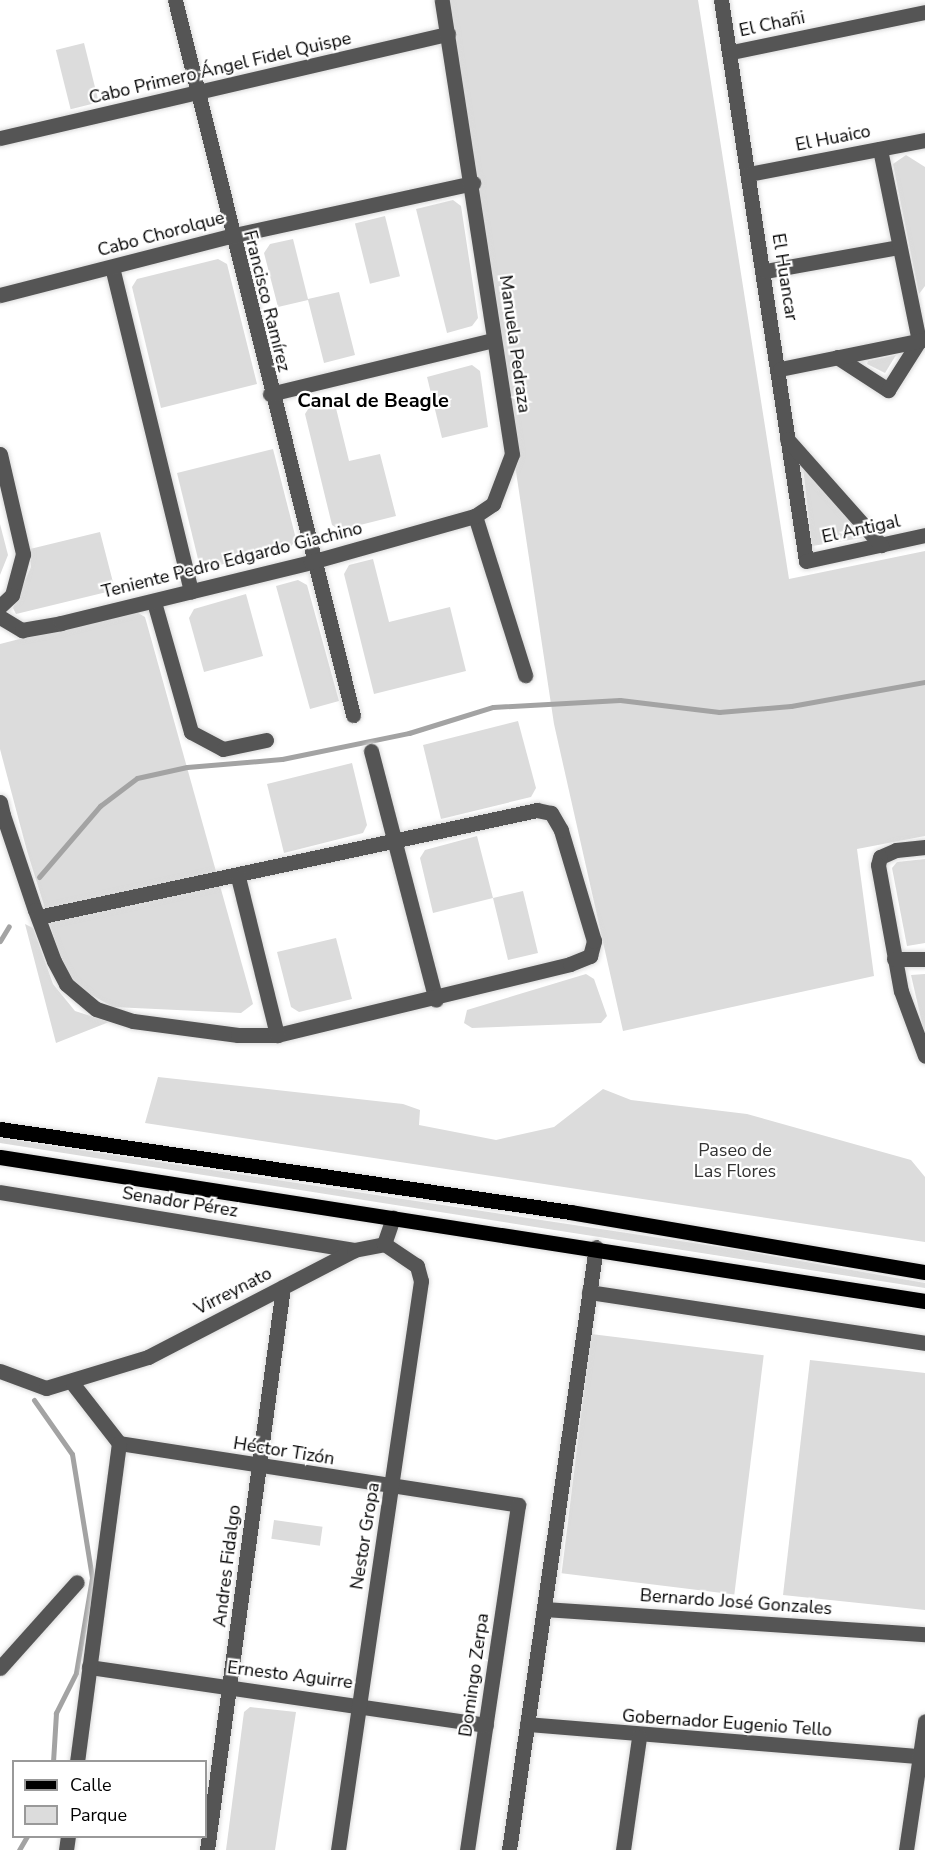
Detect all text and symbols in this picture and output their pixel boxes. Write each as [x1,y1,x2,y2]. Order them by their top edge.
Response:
street label: El Chañi [737,6,807,42]
street label: Cabo Primero Ángel Fidel Quispe [87,27,353,109]
street label: El Huaico [794,120,872,156]
street label: Cabo Chorolque [95,207,227,261]
street label: Francisco Ramírez [239,228,295,374]
street label: El Huancar [767,232,803,322]
street label: Manuela Pedraza [495,274,535,414]
district label: Canal de Beagle [297,388,449,412]
street label: El Antigal [820,510,902,548]
street label: Teniente Pedro Edgardo Giachino [99,517,365,603]
park label: Paseo de Las Flores [694,1140,776,1182]
street label: Senador Pérez [121,1182,239,1222]
street label: Virreynato [191,1262,275,1320]
street label: Héctor Tizón [232,1432,336,1470]
street label: Nestor Gropa [346,1481,384,1591]
street label: Andres Fidalgo [209,1504,245,1628]
street label: Bernardo José Gonzales [639,1585,833,1619]
street label: Domingo Zerpa [455,1612,493,1738]
street label: Ernesto Aguirre [226,1657,354,1693]
street label: Gobernador Eugenio Tello [621,1705,833,1741]
legend [12,1760,207,1838]
text: Calle [70,1773,112,1797]
text: Parque [70,1803,127,1827]

